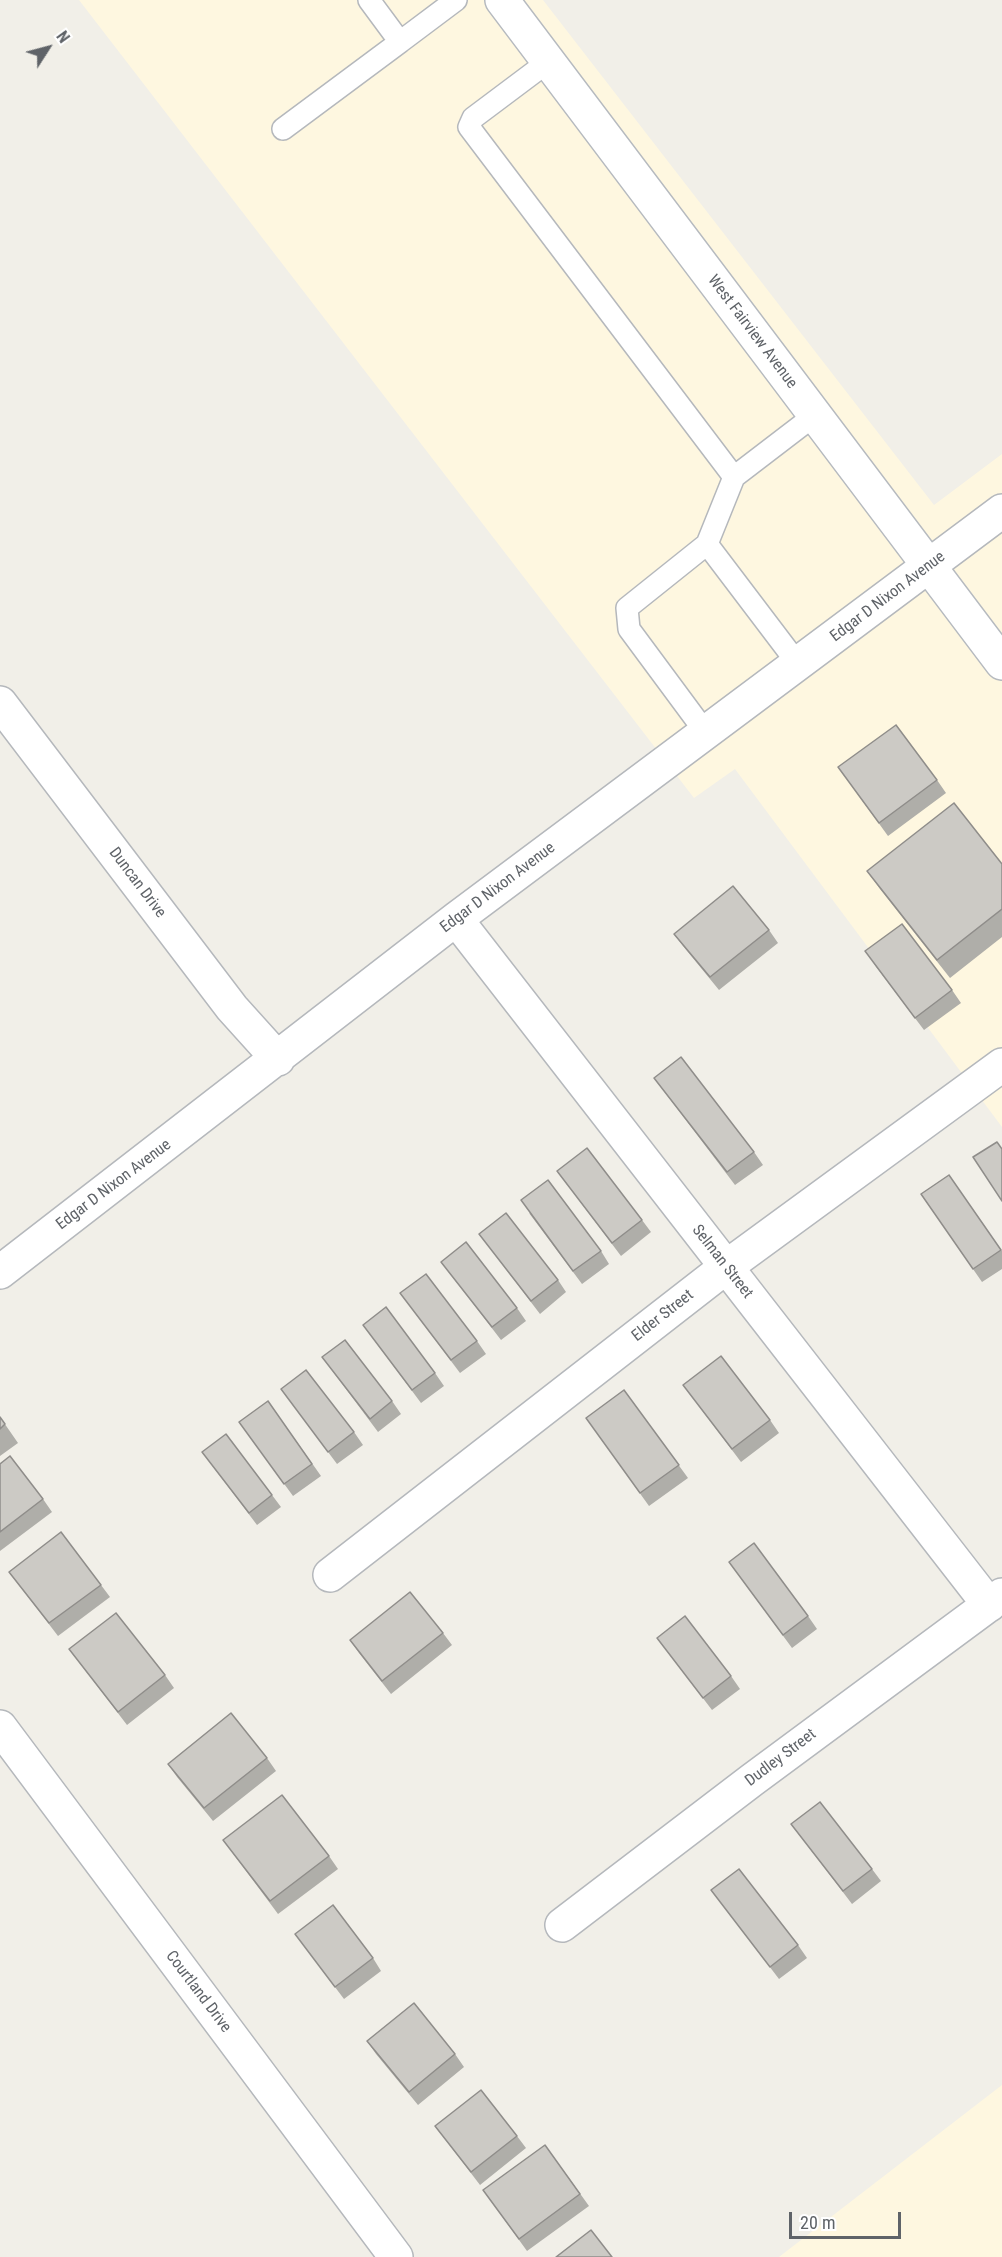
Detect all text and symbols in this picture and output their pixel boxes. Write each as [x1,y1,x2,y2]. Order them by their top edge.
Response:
north arrow [18,18,78,78]
text: N [52,28,74,47]
street label: West Fairview Avenue [703,271,801,393]
street label: Edgar D Nixon Avenue [827,548,949,646]
street label: Edgar D Nixon Avenue [437,839,559,937]
street label: Duncan Drive [104,844,170,922]
street label: Edgar D Nixon Avenue [53,1136,175,1234]
street label: Selman Street [687,1221,757,1303]
street label: Elder Street [628,1286,698,1346]
street label: Dudley Street [742,1725,820,1791]
street label: Courtland Drive [161,1947,235,2037]
scale bar [792,2200,904,2238]
text: 20 m [800,2212,835,2233]

